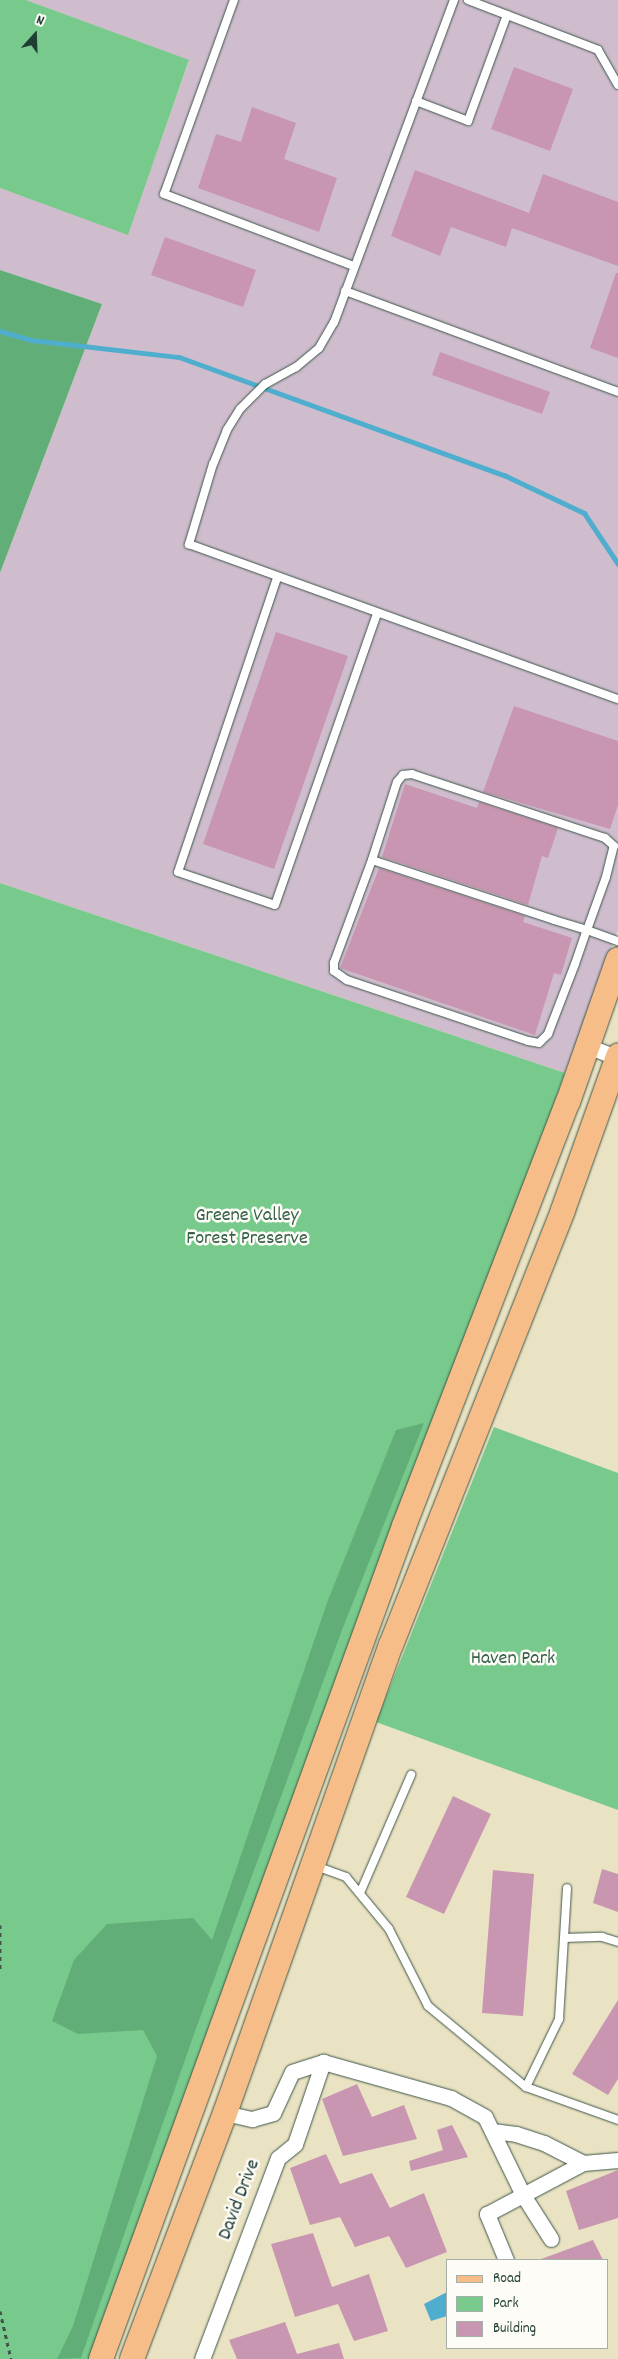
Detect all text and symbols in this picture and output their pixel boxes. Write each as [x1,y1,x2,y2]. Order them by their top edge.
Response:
north arrow [10,10,60,60]
text: N [33,10,47,31]
park label: Greene Valley Forest Preserve [186,1204,308,1251]
park label: Haven Park [471,1647,555,1671]
street label: David Drive [214,2156,266,2244]
legend [446,2259,608,2349]
text: Road [493,2268,521,2290]
text: Park [493,2293,519,2315]
text: Building [493,2318,536,2340]

